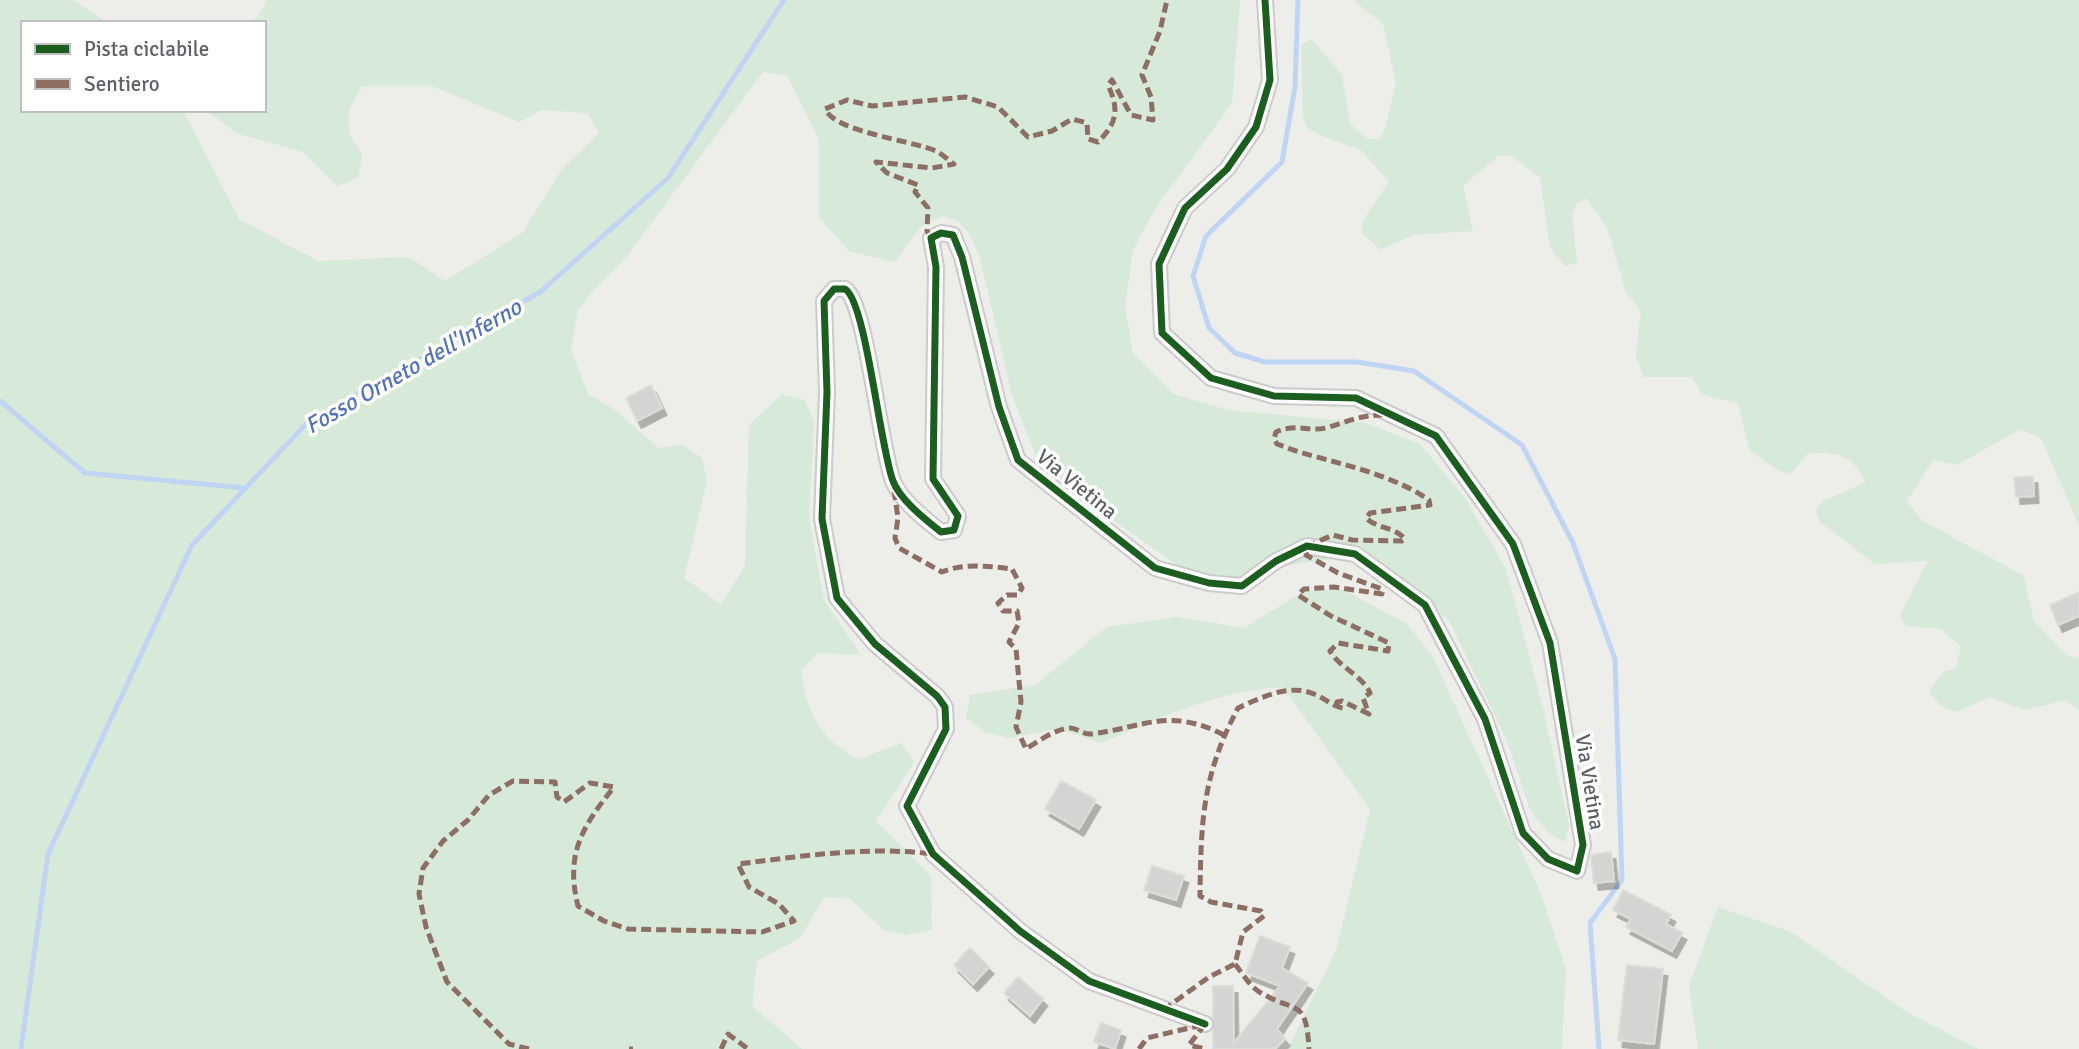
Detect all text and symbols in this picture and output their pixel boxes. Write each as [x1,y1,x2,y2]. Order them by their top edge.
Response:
legend [21,21,266,112]
text: Pista ciclabile [84,36,209,62]
text: Sentiero [84,71,160,97]
water label: Fosso Orneto dell'Inferno [300,292,528,440]
street label: Via Vietina [1031,443,1123,525]
street label: Via Vietina [1570,732,1610,832]

